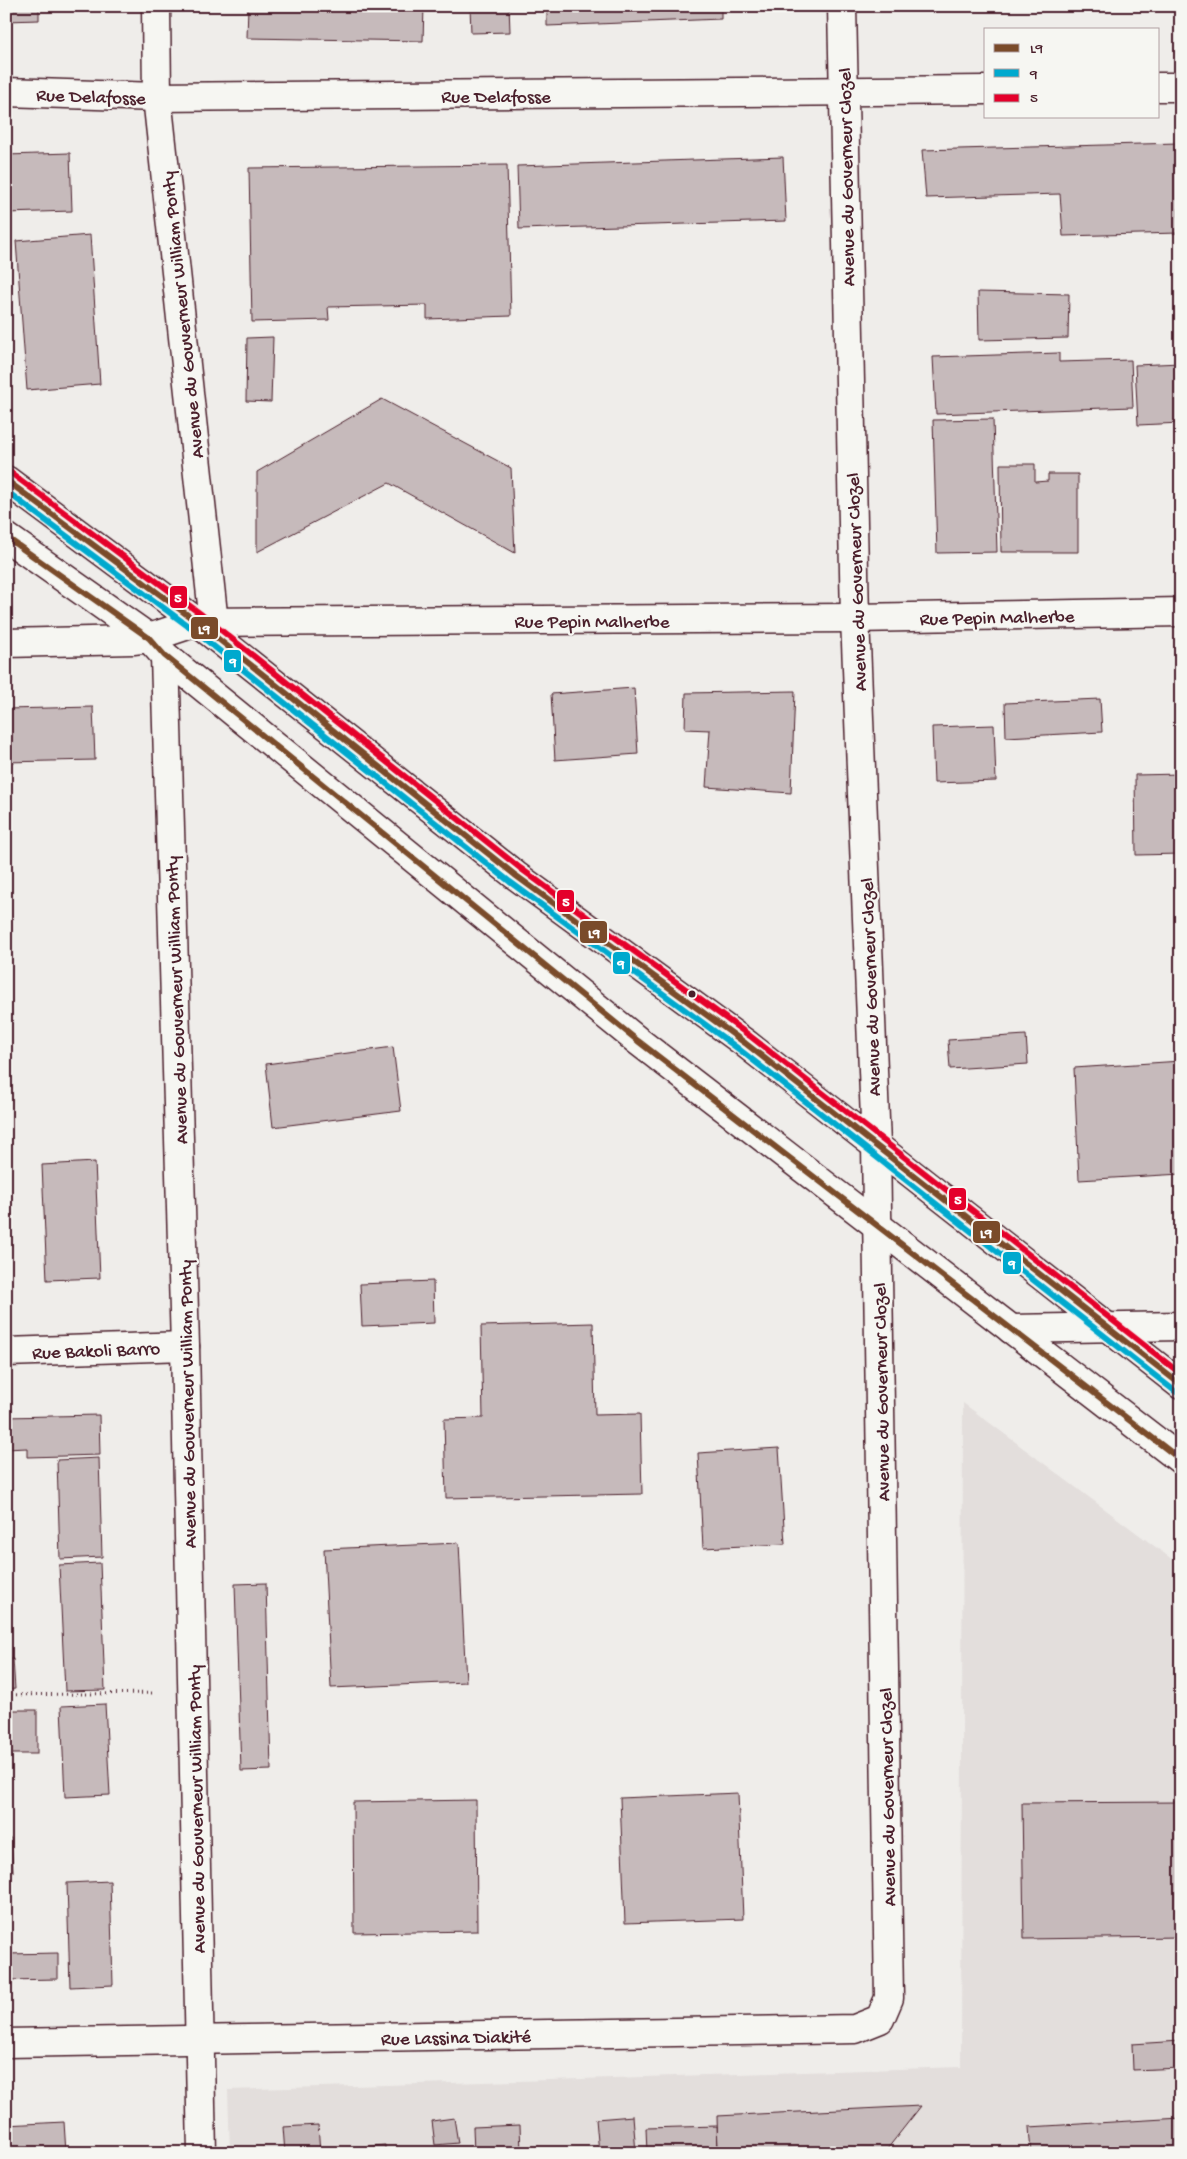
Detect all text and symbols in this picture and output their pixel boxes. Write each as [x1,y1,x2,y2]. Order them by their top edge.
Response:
legend [984,28,1160,118]
text: L9 [1030,40,1043,58]
text: 9 [1029,66,1038,84]
street label: Avenue du Governeur Clozel [835,67,862,286]
street label: Rue Delafosse [36,85,146,112]
street label: Rue Delafosse [441,87,551,110]
text: 5 [1030,90,1038,108]
street label: Avenue du Gouverneur William Ponty [158,169,211,459]
street label: Avenue du Governeur Clozel [843,472,874,692]
line badge: 5 [169,585,188,609]
text: 5 [174,591,182,608]
street label: Rue Pepin Malherbe [919,607,1075,632]
street label: Rue Pepin Malherbe [515,612,670,635]
line badge: L9 [190,616,219,640]
text: L9 [198,622,210,639]
line badge: 9 [223,649,242,673]
text: 9 [228,655,237,672]
street label: Avenue du Gouverneur William Ponty [162,855,195,1144]
street label: Avenue du Governeur Clozel [857,877,888,1097]
line badge: 5 [556,889,575,913]
text: 5 [562,895,570,912]
line badge: L9 [579,920,608,944]
text: L9 [588,926,600,943]
line badge: 9 [612,951,631,975]
text: 9 [616,957,625,974]
unlabelled marker [687,989,697,999]
line badge: 5 [948,1187,967,1211]
text: 5 [954,1193,962,1210]
line badge: L9 [972,1220,1001,1244]
text: L9 [980,1226,992,1243]
line badge: 9 [1002,1251,1022,1275]
text: 9 [1007,1257,1016,1274]
street label: Avenue du Gouverneur William Ponty [175,1259,204,1548]
street label: Avenue du Governeur Clozel [870,1282,897,1501]
street label: Rue Bakoli Barro [32,1339,161,1366]
street label: Avenue du Gouverneur William Ponty [184,1664,213,1953]
street label: Avenue du Governeur Clozel [876,1687,903,1906]
street label: Rue Lassina Diakité [381,2027,531,2052]

